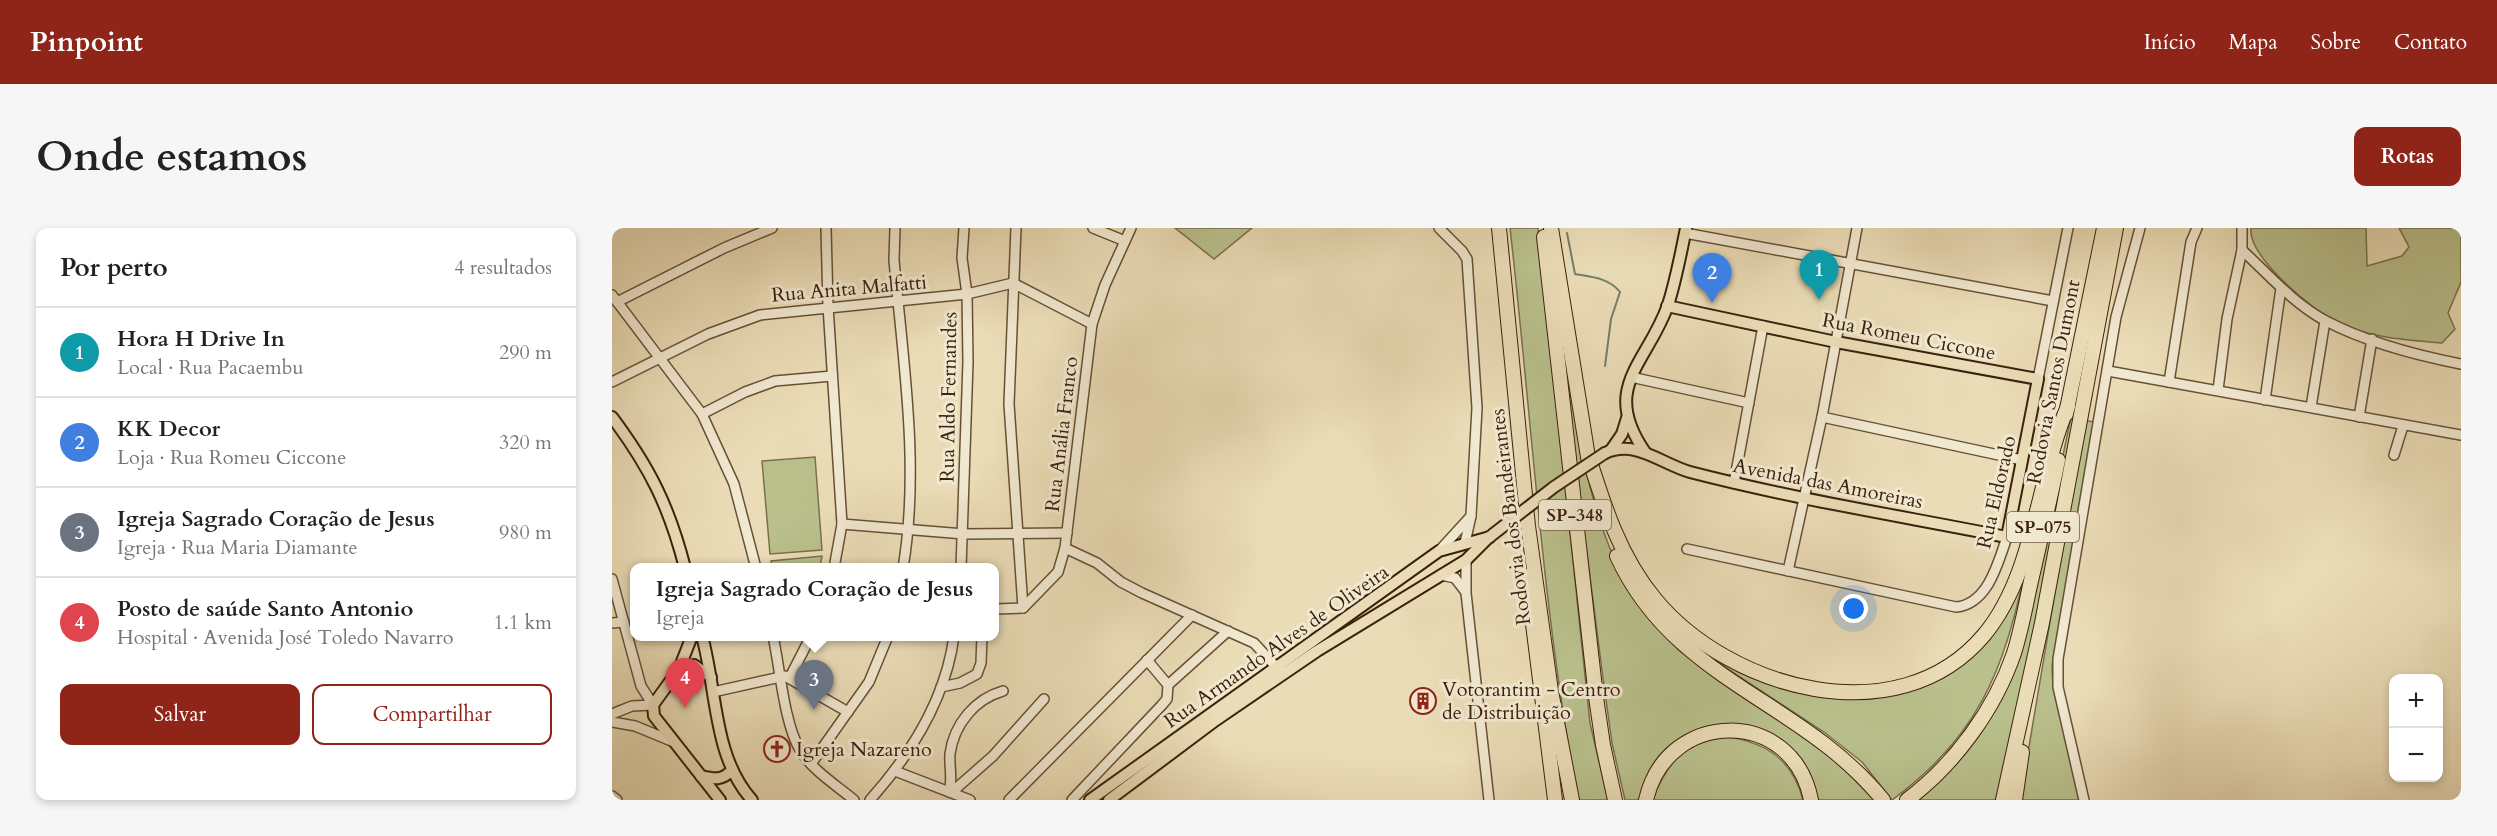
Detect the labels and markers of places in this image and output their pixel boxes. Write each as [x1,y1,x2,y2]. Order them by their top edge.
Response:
pin: 1 [1800,250,1838,300]
pin: 2 [1692,254,1732,303]
pin: 4 [666,658,704,708]
pin: 3 [794,660,834,710]
place label: Votorantim - Centro de Distribuição [1442,676,1621,726]
building icon: Votorantim - Centro de Distribuição [1408,686,1438,716]
church icon: Igreja Nazareno [762,734,792,764]
place label: Igreja Nazareno [796,736,932,763]

